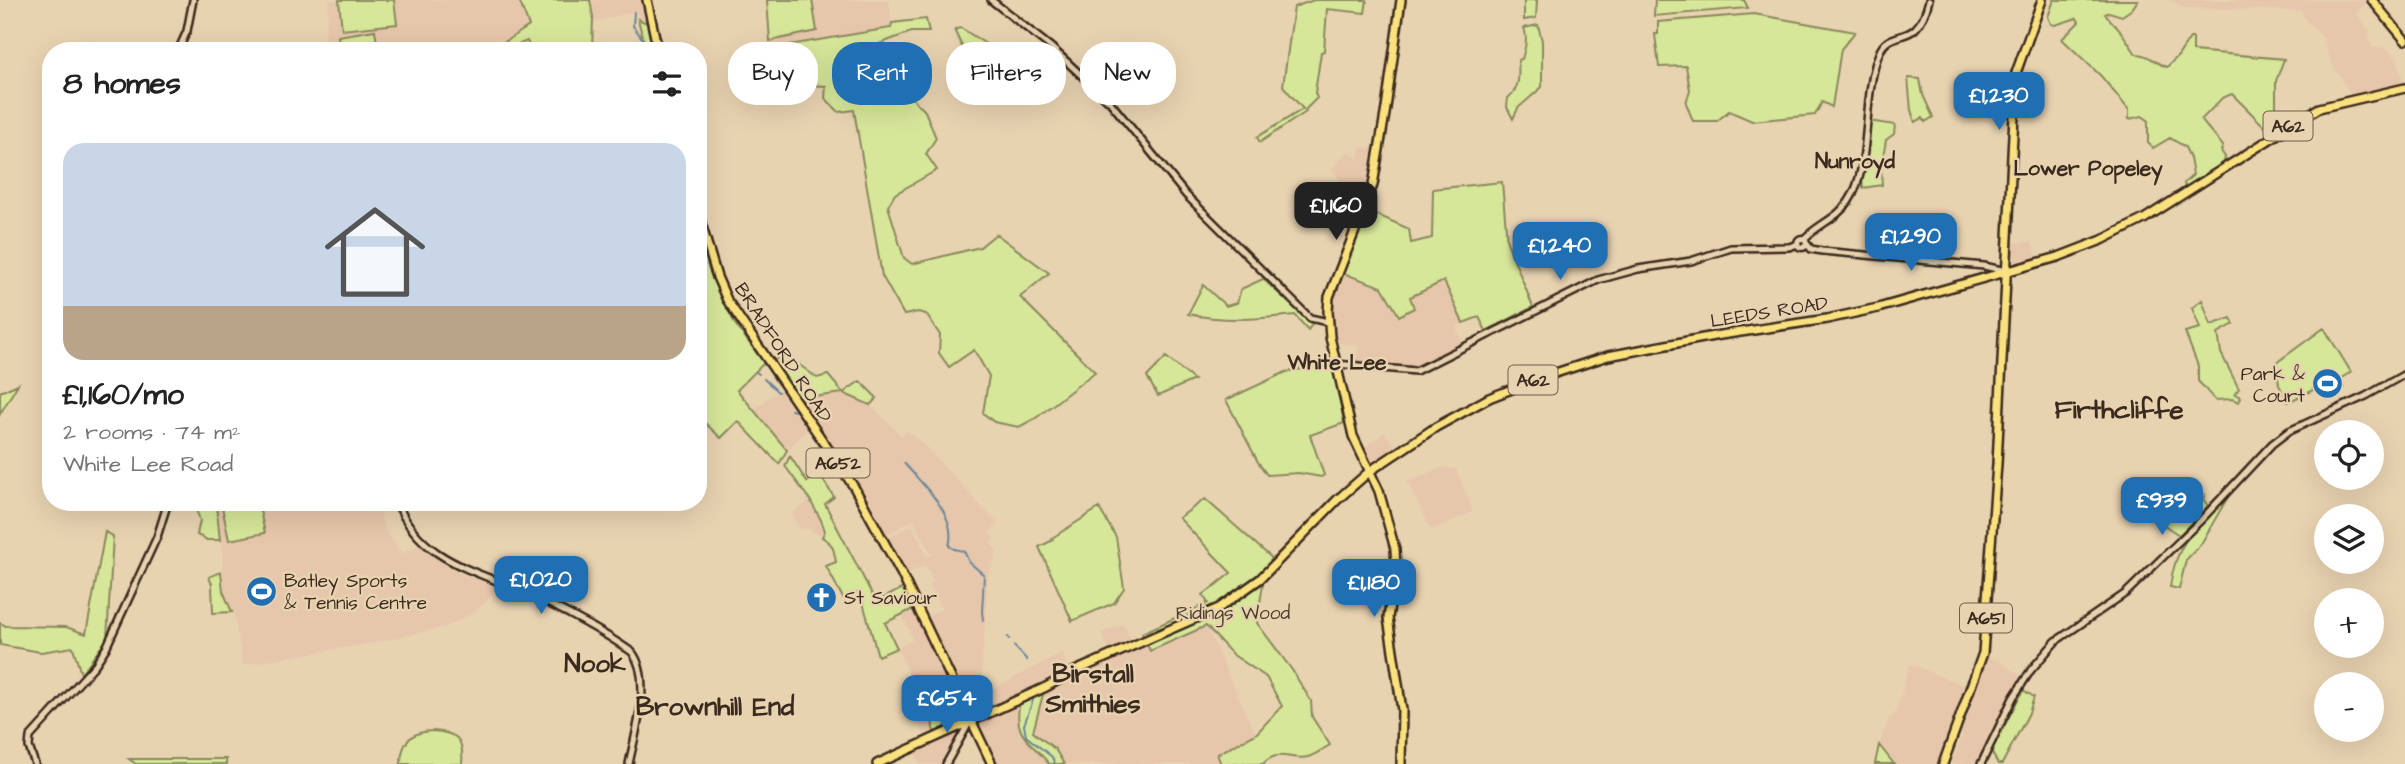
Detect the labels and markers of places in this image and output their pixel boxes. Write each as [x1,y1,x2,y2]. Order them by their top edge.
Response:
pin: £1,230 [1942,72,2056,132]
pin: £1,160 [1279,182,1393,242]
pin: £1,290 [1854,214,1968,273]
pin: £1,240 [1503,222,1617,282]
place label: Park & Court [2241,361,2305,410]
sports icon: Park & Court [2311,367,2345,401]
pin: £939 [2121,477,2203,537]
pin: £1,020 [484,556,598,616]
pin: £1,180 [1317,560,1431,619]
place label: Batley Sports & Tennis Centre [284,568,427,617]
sports icon: Batley Sports & Tennis Centre [244,574,278,608]
church icon: St Saviour [804,580,838,614]
place label: St Saviour [844,585,937,612]
pin: £654 [906,676,988,735]

